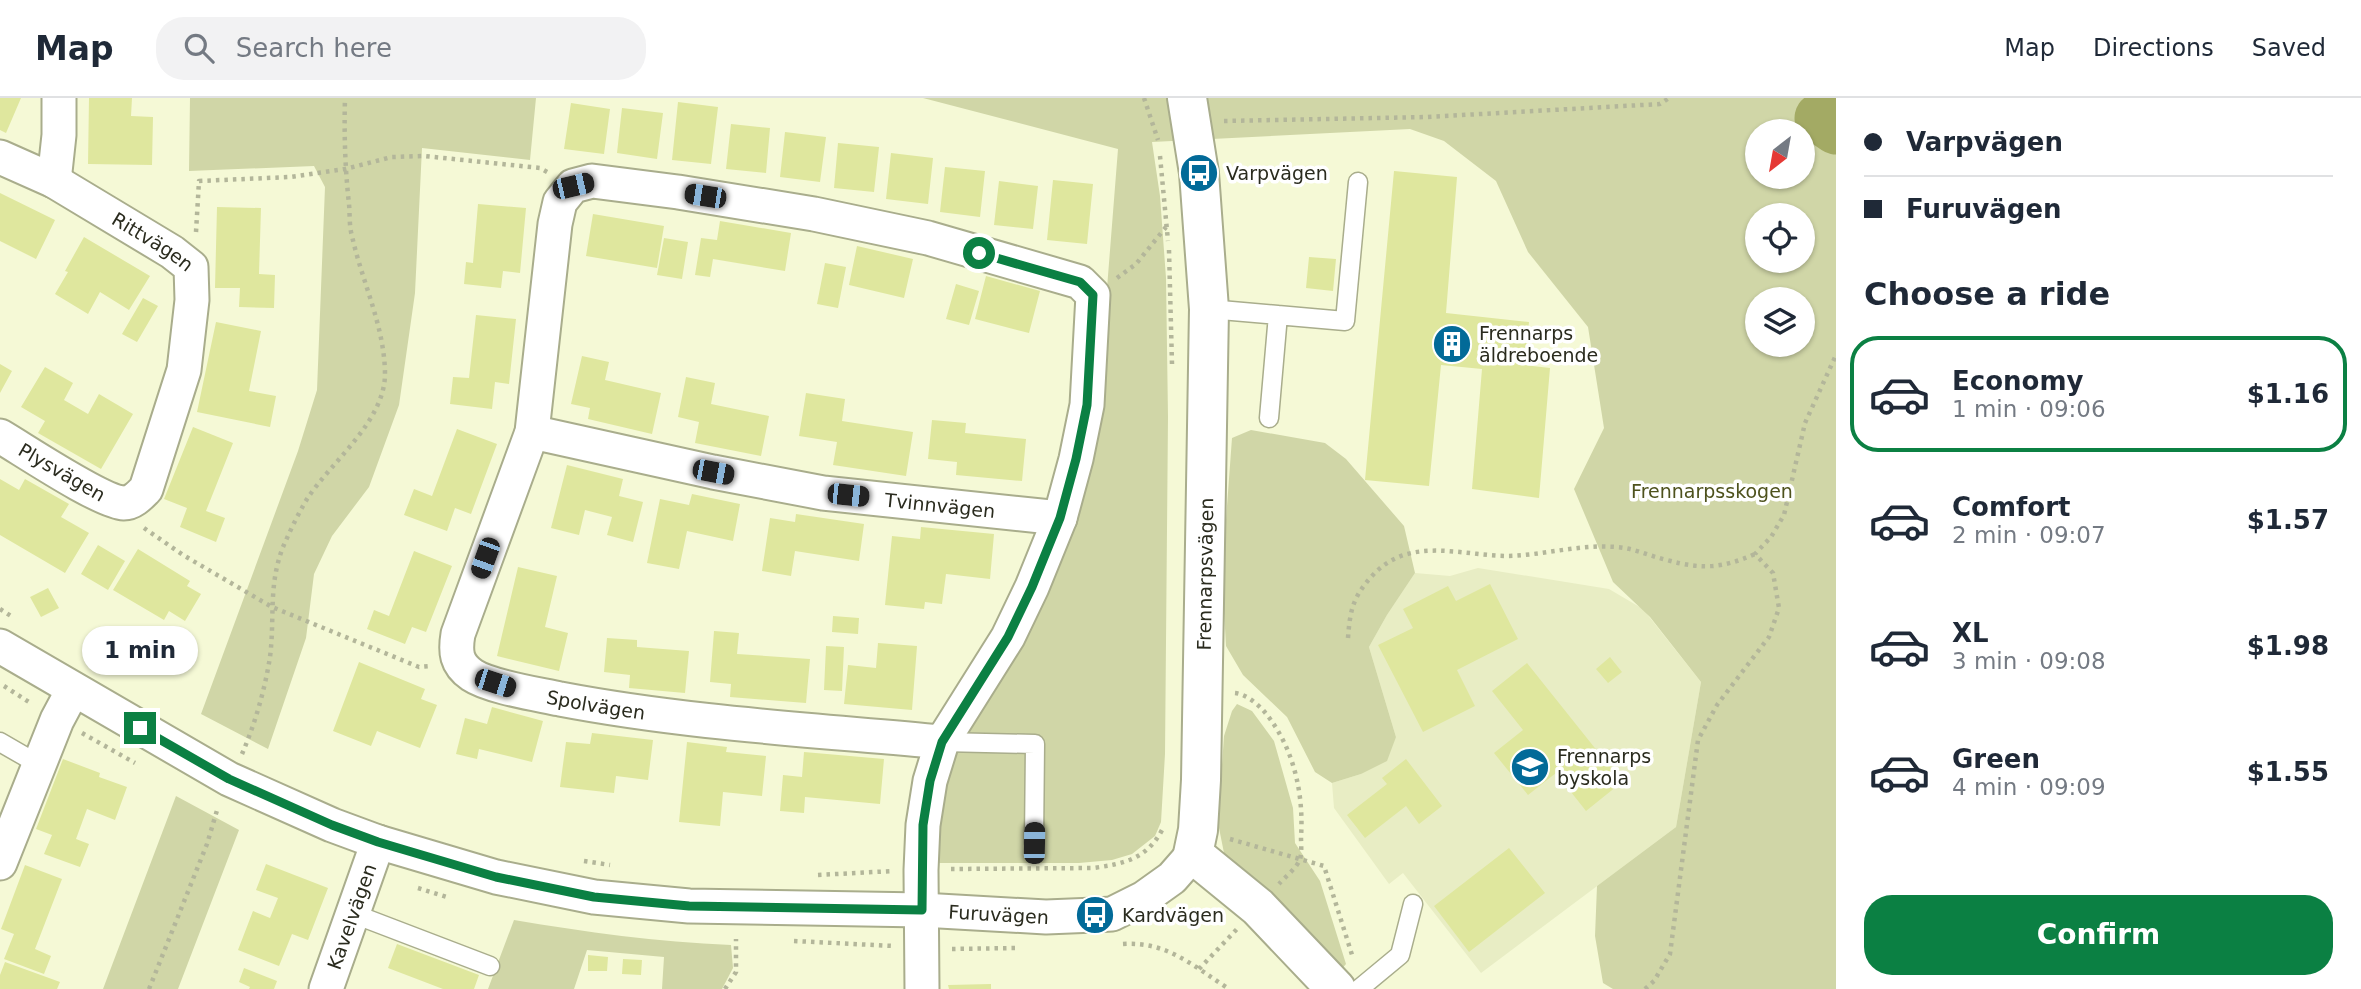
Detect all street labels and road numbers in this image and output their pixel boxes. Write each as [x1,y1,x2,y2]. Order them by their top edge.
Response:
street label: Rittvägen [108,208,198,276]
street label: Plysvägen [15,438,109,506]
street label: Tvinnvägen [883,488,996,522]
street label: Frennarpsvägen [1193,497,1217,651]
street label: Spolvägen [545,686,647,724]
street label: Kavelvägen [323,861,381,972]
street label: Furuvägen [948,901,1049,928]

